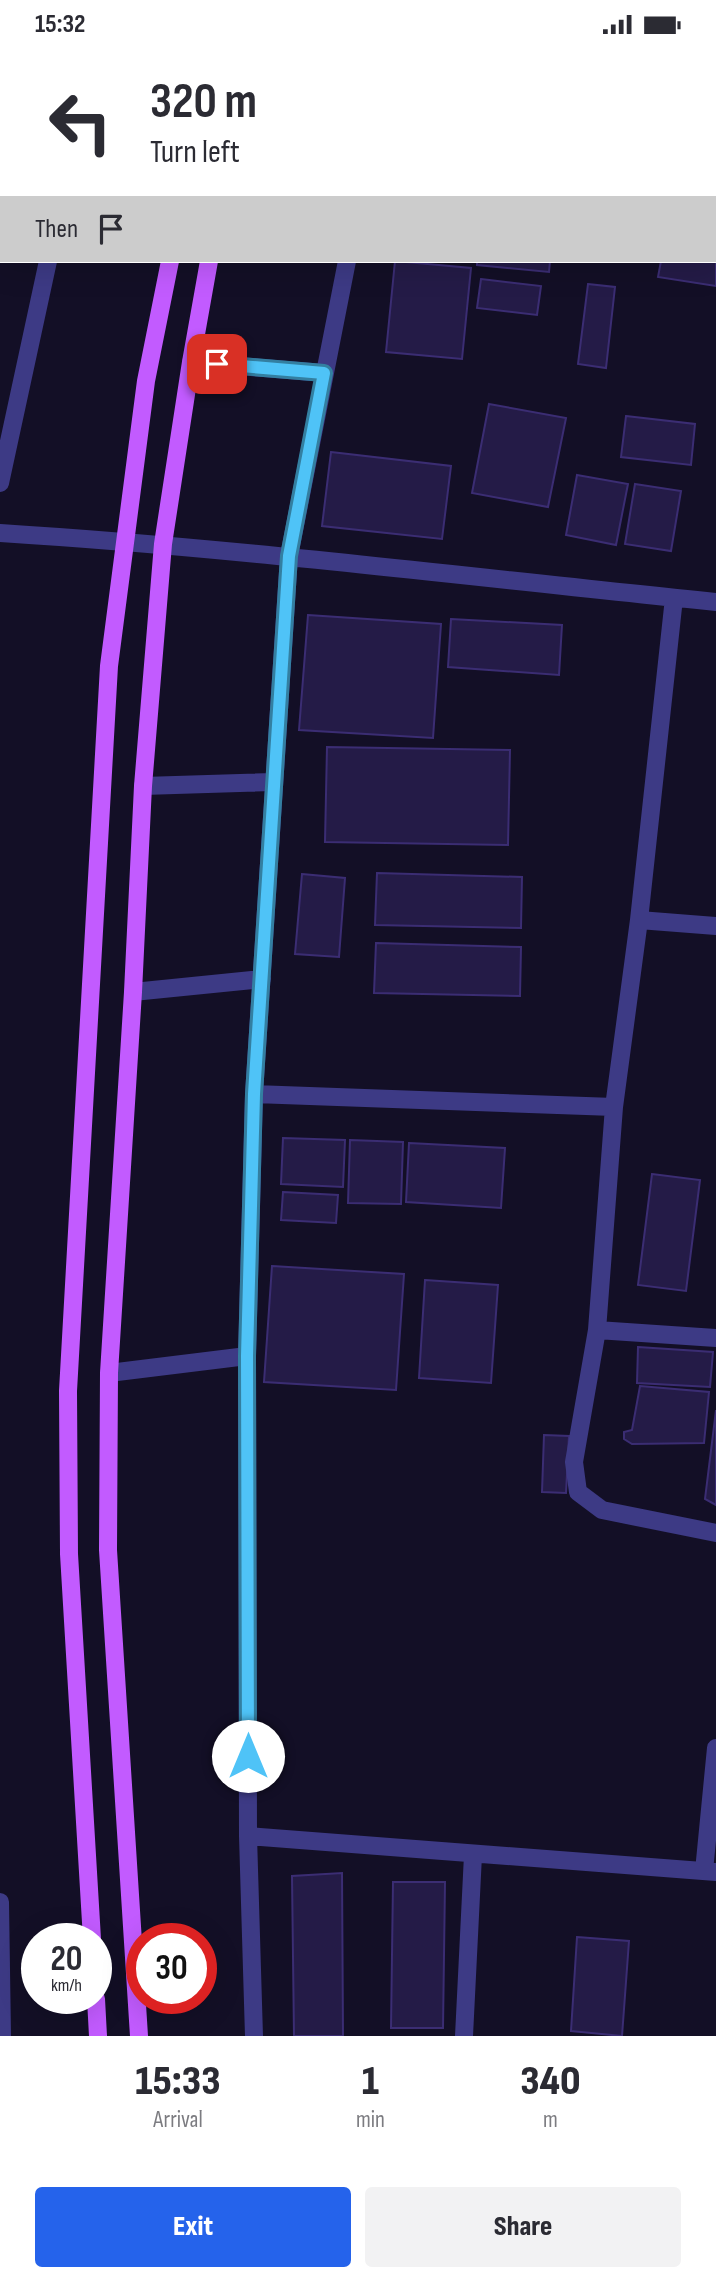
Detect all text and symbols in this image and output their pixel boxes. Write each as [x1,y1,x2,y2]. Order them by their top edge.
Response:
text: 15:32 [35,9,86,40]
text: 320 m [150,73,257,132]
icon: left [35,77,126,168]
text: Turn left [150,133,240,172]
icon: arrive [92,210,130,248]
text: Then [35,214,78,245]
pin [187,334,247,394]
icon: arrive [198,345,236,383]
position arrow [211,1719,285,1793]
speed limit sign: 30 [126,1923,217,2014]
text: 20 [51,1938,83,1981]
text: km/h [51,1975,82,1996]
text: 15:33 [135,2056,221,2107]
text: 1 [362,2056,379,2107]
text: 340 [520,2056,581,2107]
text: Arrival [153,2106,203,2134]
text: min [356,2106,385,2134]
text: m [543,2106,558,2134]
button: Exit [35,2187,351,2267]
button: Share [365,2187,681,2267]

